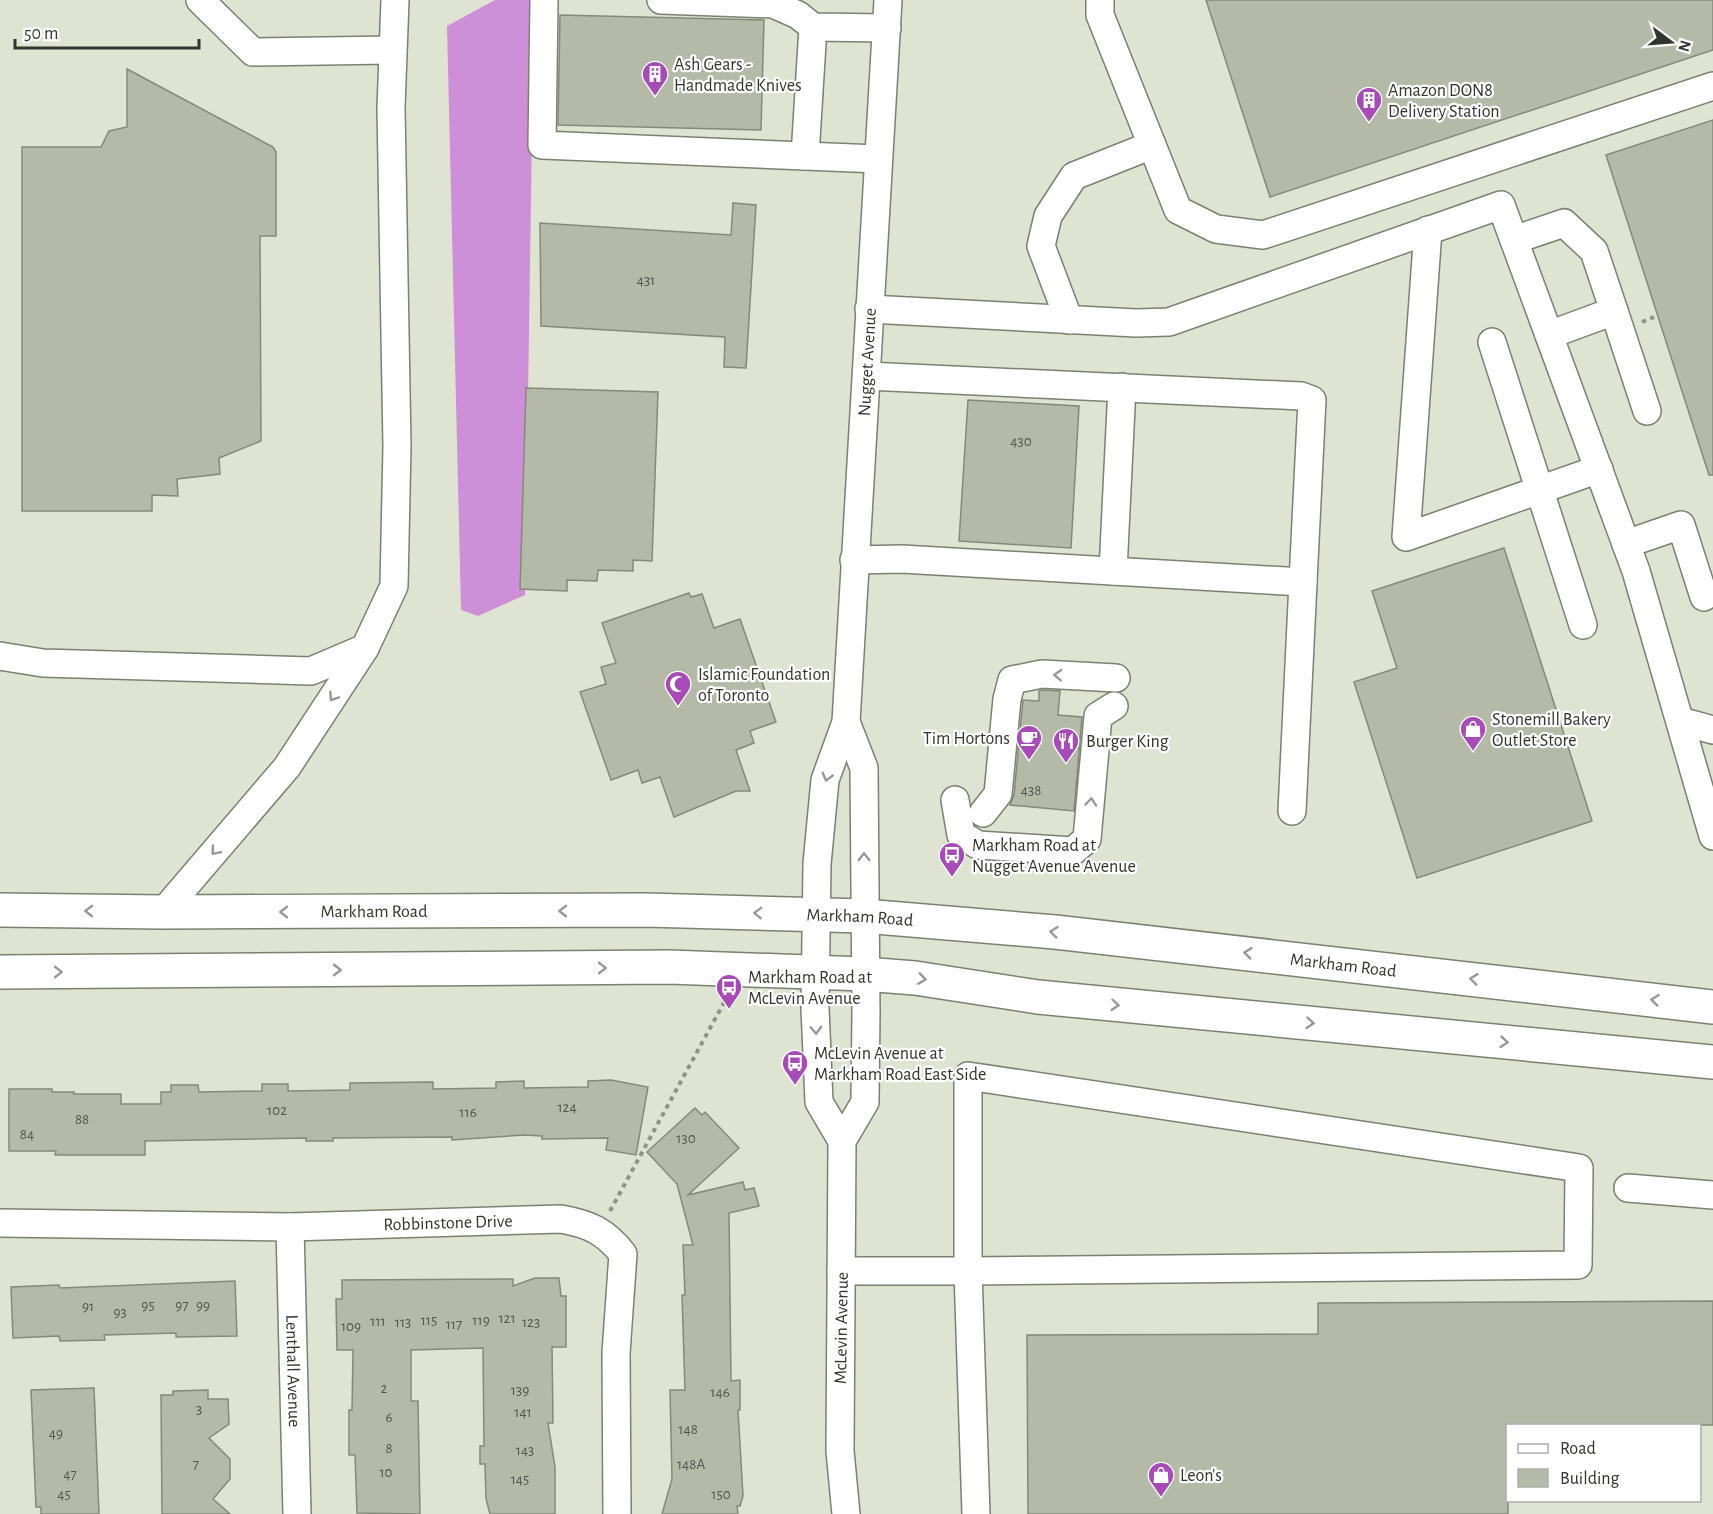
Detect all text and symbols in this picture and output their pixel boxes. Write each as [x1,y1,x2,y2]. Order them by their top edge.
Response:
scale bar [15,12,200,50]
north arrow [1641,12,1701,72]
text: 50 m [24,25,58,43]
text: N [1675,38,1694,53]
place label: Ash Gears - Handmade Knives [674,56,802,95]
building icon: Ash Gears - Handmade Knives [640,59,670,97]
place label: Amazon DON8 Delivery Station [1388,82,1500,121]
building icon: Amazon DON8 Delivery Station [1354,85,1384,123]
house number: 431 [637,273,655,288]
street label: Nugget Avenue [856,307,880,417]
house number: 430 [1010,434,1032,449]
place label: Islamic Foundation of Toronto [698,666,830,705]
one-way arrow [1053,668,1062,681]
mosque icon: Islamic Foundation of Toronto [663,669,693,707]
one-way arrow [329,690,340,701]
place label: Stonemill Bakery Outlet Store [1492,711,1611,750]
shop icon: Stonemill Bakery Outlet Store [1458,714,1488,752]
cafe icon: Tim Hortons [1014,723,1044,761]
restaurant icon: Burger King [1051,726,1081,764]
place label: Tim Hortons [923,730,1010,748]
place label: Burger King [1086,733,1169,751]
one-way arrow [821,772,834,782]
house number: 438 [1021,783,1041,798]
one-way arrow [1084,797,1097,807]
place label: Markham Road at Nugget Avenue Avenue [972,837,1136,876]
bus stop icon: Markham Road at Nugget Avenue Avenue [937,840,967,878]
one-way arrow [211,844,222,855]
one-way arrow [858,853,870,862]
street label: Markham Road [320,903,428,921]
one-way arrow [85,905,94,917]
one-way arrow [559,905,568,917]
one-way arrow [280,906,289,918]
street label: Markham Road [806,906,914,930]
one-way arrow [754,907,763,920]
one-way arrow [1050,926,1059,939]
one-way arrow [1243,947,1252,960]
street label: Markham Road [1289,951,1397,981]
one-way arrow [597,962,606,974]
one-way arrow [333,964,342,976]
one-way arrow [54,966,63,978]
place label: Markham Road at McLevin Avenue [748,969,872,1008]
bus stop icon: Markham Road at McLevin Avenue [714,972,744,1010]
one-way arrow [918,973,927,985]
one-way arrow [1469,974,1478,986]
one-way arrow [1650,995,1659,1007]
one-way arrow [1111,998,1120,1011]
one-way arrow [1305,1016,1314,1029]
one-way arrow [810,1026,822,1035]
one-way arrow [1499,1035,1508,1048]
place label: McLevin Avenue at Markham Road East Side [814,1045,986,1084]
bus stop icon: McLevin Avenue at Markham Road East Side [780,1048,810,1086]
house number: 124 [557,1100,577,1115]
house number: 102 [267,1103,287,1118]
house number: 116 [459,1105,477,1120]
house number: 88 [75,1112,89,1127]
house number: 84 [20,1127,34,1142]
house number: 130 [676,1131,696,1146]
street label: Robbinstone Drive [383,1212,513,1234]
street label: McLevin Avenue [832,1272,852,1384]
house number: 95 [141,1298,155,1313]
house number: 97 [175,1298,189,1313]
house number: 99 [196,1298,210,1313]
house number: 91 [82,1299,94,1314]
house number: 93 [113,1305,127,1320]
house number: 121 [498,1311,516,1326]
house number: 115 [421,1313,437,1328]
house number: 119 [472,1313,490,1328]
street label: Lenthall Avenue [282,1314,303,1428]
house number: 111 [370,1314,386,1329]
house number: 113 [395,1315,411,1330]
house number: 123 [522,1315,540,1330]
house number: 117 [446,1317,462,1332]
house number: 109 [341,1319,361,1334]
house number: 2 [381,1381,388,1396]
house number: 139 [511,1383,529,1398]
house number: 146 [710,1385,730,1400]
house number: 3 [196,1402,202,1417]
house number: 141 [514,1405,532,1420]
house number: 6 [385,1410,393,1425]
house number: 148 [678,1422,698,1437]
legend [1506,1424,1701,1502]
house number: 49 [49,1426,63,1441]
text: Road [1560,1440,1596,1458]
house number: 8 [385,1441,393,1456]
house number: 143 [516,1443,534,1458]
house number: 7 [193,1457,199,1472]
house number: 148A [677,1457,705,1472]
shop icon: Leon's [1146,1460,1176,1498]
house number: 10 [379,1465,393,1480]
house number: 47 [63,1467,77,1482]
place label: Leon's [1180,1467,1222,1485]
text: Building [1560,1470,1620,1488]
house number: 145 [511,1472,529,1487]
house number: 45 [57,1487,71,1502]
house number: 150 [711,1487,731,1502]

